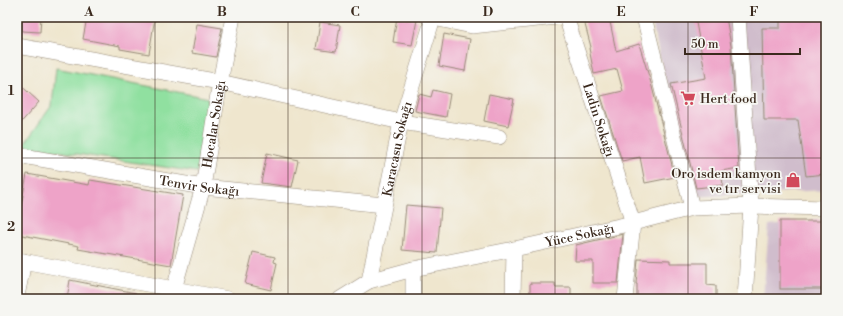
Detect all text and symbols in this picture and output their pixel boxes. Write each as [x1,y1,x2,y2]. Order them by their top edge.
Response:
text: A [83,4,94,20]
text: B [217,4,227,20]
text: C [350,4,360,20]
text: D [483,4,493,20]
text: E [616,4,626,20]
text: F [749,4,759,20]
scale bar [685,30,800,56]
text: 50 m [691,37,719,52]
street label: Hocalar Sokağı [199,79,229,169]
street label: Ladin Sokağı [579,81,618,159]
text: 1 [8,83,15,99]
supermarket icon: Hert food [679,89,697,107]
place label: Hert food [700,91,757,107]
street label: Karacasu Sokağı [379,99,416,198]
place label: Oro isdem kamyon ve tır servisi [671,166,781,197]
shop icon: Oro isdem kamyon ve tır servisi [784,171,802,189]
street label: Tenvir Sokağı [158,173,240,200]
text: 2 [7,219,15,235]
street label: Yüce Sokağı [543,220,616,251]

